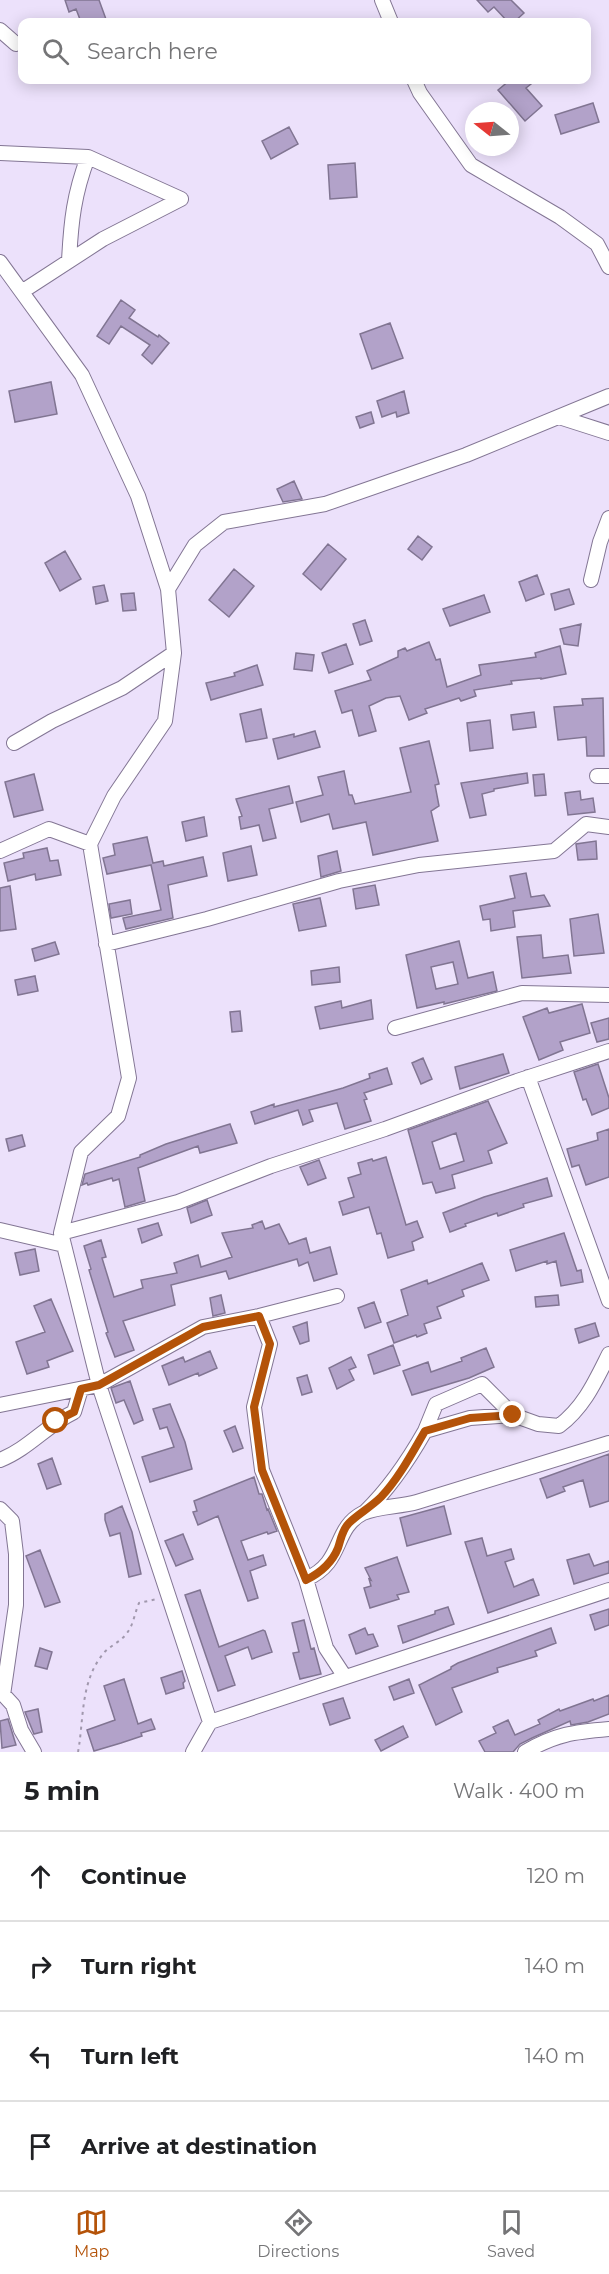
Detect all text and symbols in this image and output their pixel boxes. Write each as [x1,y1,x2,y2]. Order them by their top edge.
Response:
search box [18,18,591,84]
icon: search [39,35,72,68]
text: Search here [87,38,218,65]
north arrow [465,102,519,156]
route end [499,1401,525,1427]
route start [42,1407,68,1433]
text: 5 min [24,1775,100,1807]
text: Walk · 400 m [453,1779,585,1803]
icon: ahead [24,1860,57,1893]
text: Continue [81,1863,187,1890]
text: 120 m [527,1864,585,1888]
icon: right [24,1950,57,1983]
text: Turn right [81,1953,196,1980]
text: 140 m [525,1954,585,1978]
icon: left [24,2040,57,2073]
text: Turn left [81,2043,179,2070]
text: 140 m [525,2044,585,2068]
icon: arrive [24,2130,57,2163]
text: Arrive at destination [81,2133,317,2160]
tab: Map [74,2206,109,2261]
tab: Directions [257,2206,339,2261]
tab: Saved [487,2206,535,2261]

